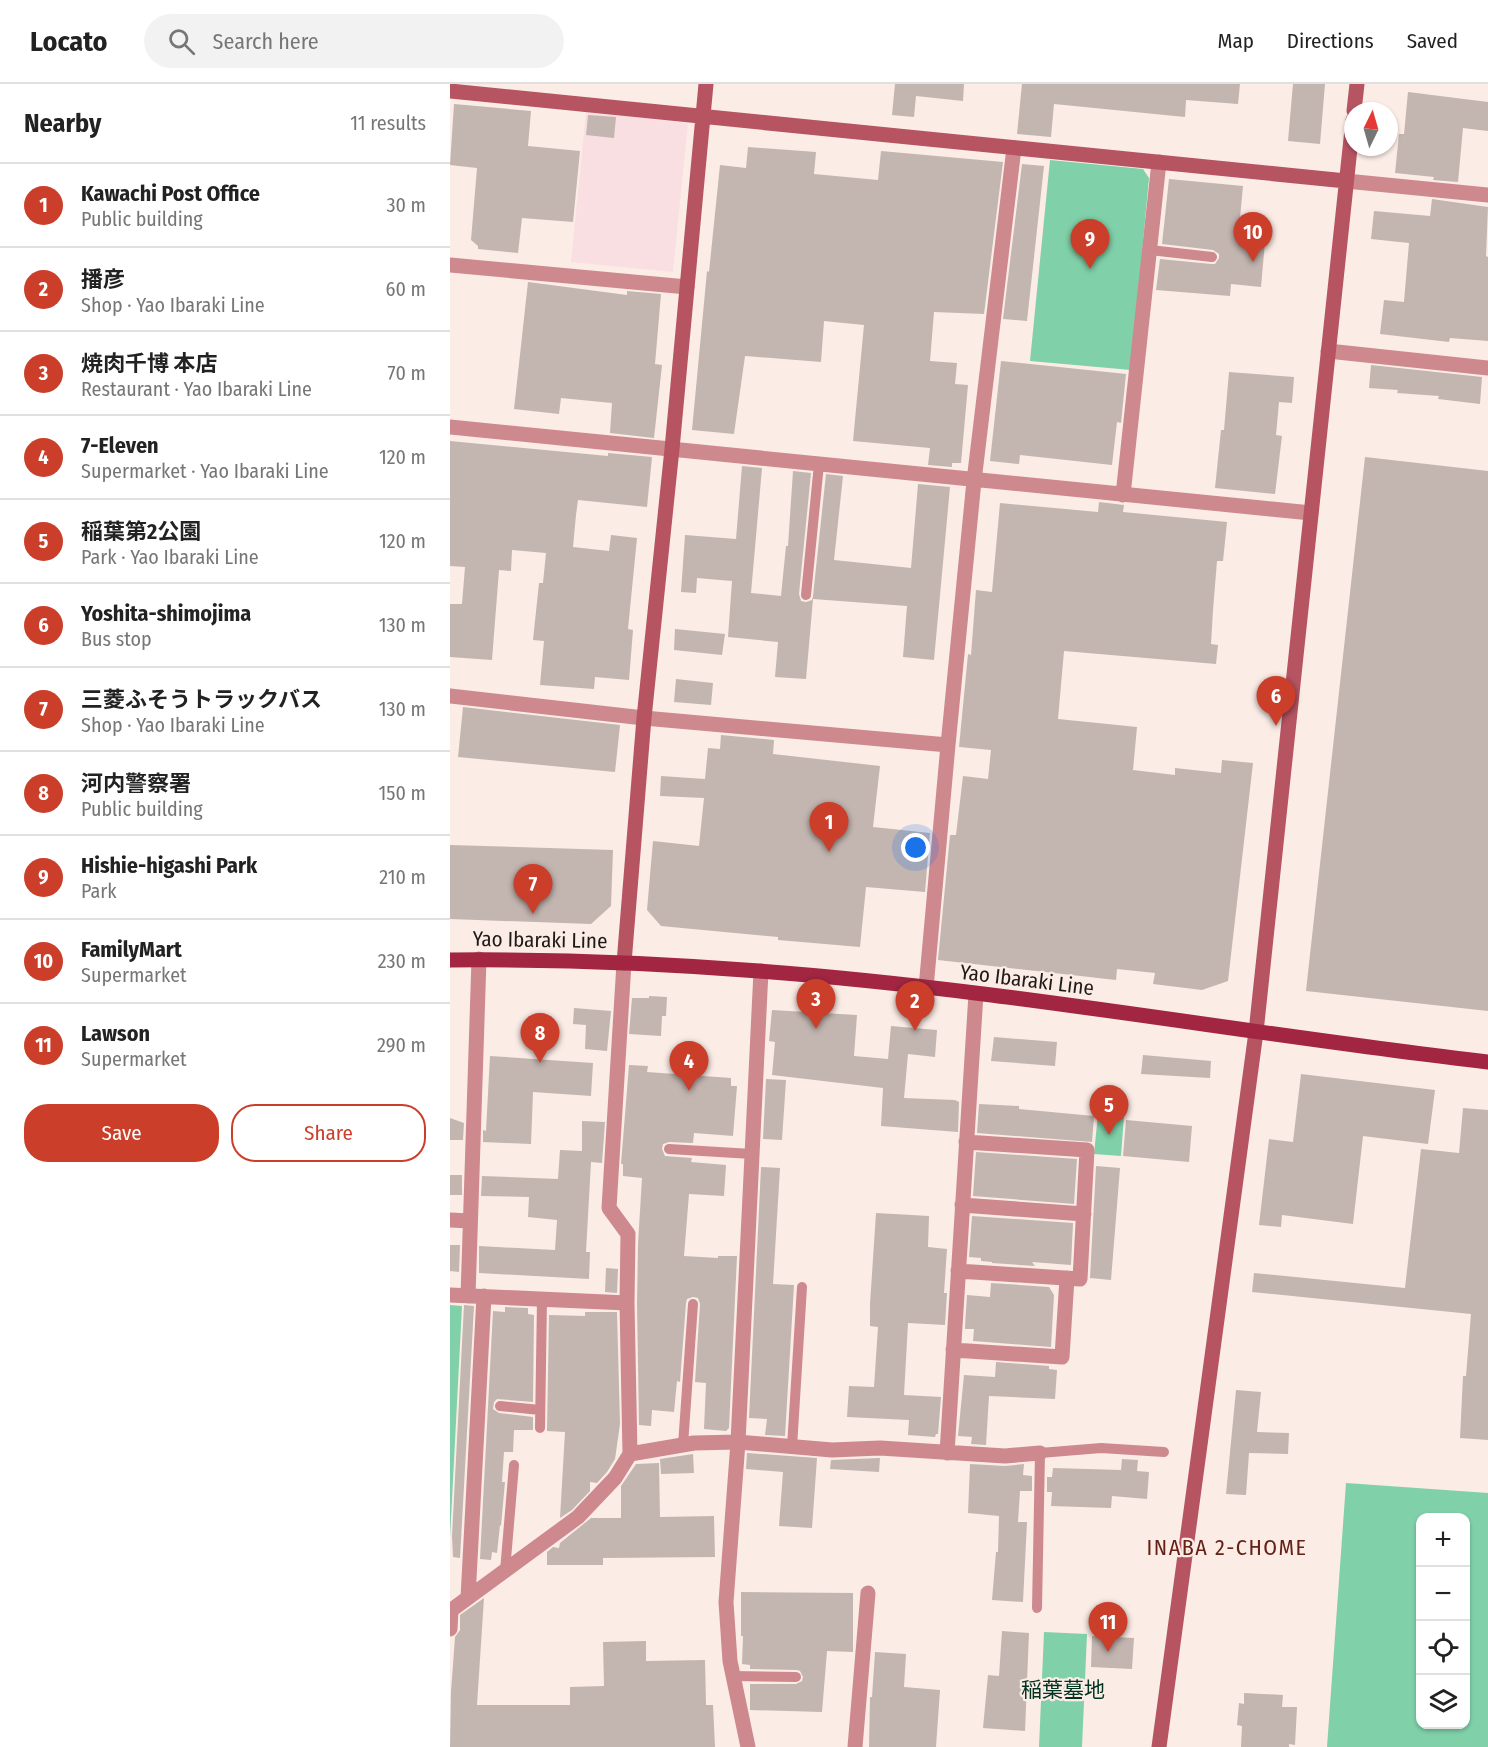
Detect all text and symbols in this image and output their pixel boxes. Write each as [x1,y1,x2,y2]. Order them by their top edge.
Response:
search box [144,14,564,68]
text: Locato [30,25,108,58]
icon: search [165,25,198,58]
text: Search here [213,28,319,55]
text: Map [1217,28,1254,54]
text: Directions [1287,28,1374,54]
text: Saved [1407,28,1458,54]
north arrow [1344,102,1398,156]
text: Nearby [24,108,101,139]
text: 11 results [350,111,426,135]
text: Kawachi Post Office [81,180,260,207]
text: 1 [39,193,48,217]
text: 30 m [386,193,426,217]
text: Public building [81,207,203,231]
pin: 10 [1234,212,1272,262]
pin: 9 [1070,220,1110,269]
text: 播彦 [81,266,125,293]
text: 2 [39,277,48,301]
text: 60 m [386,277,426,301]
text: Shop · Yao Ibaraki Line [81,293,265,317]
text: 焼肉千博 本店 [81,350,218,377]
text: 3 [39,361,48,385]
text: 70 m [388,361,426,385]
text: Restaurant · Yao Ibaraki Line [81,377,312,401]
text: 7-Eleven [81,432,159,459]
text: 4 [38,445,49,469]
text: 120 m [379,445,426,469]
text: Supermarket · Yao Ibaraki Line [81,459,329,483]
text: 稲葉第2公園 [81,518,201,545]
text: 5 [39,529,48,553]
text: 120 m [379,529,426,553]
text: Park · Yao Ibaraki Line [81,545,259,569]
text: Yoshita-shimojima [81,600,251,627]
text: 6 [38,613,49,637]
text: 130 m [379,613,426,637]
text: Bus stop [81,627,152,651]
pin: 6 [1256,676,1296,726]
text: 三菱ふそうトラックバス [81,686,322,713]
text: 7 [39,697,48,721]
text: 130 m [379,697,426,721]
text: Shop · Yao Ibaraki Line [81,713,265,737]
text: 河内警察署 [81,770,191,797]
text: 8 [38,781,49,805]
text: 150 m [379,781,426,805]
text: Public building [81,797,203,821]
pin: 1 [810,802,848,852]
your location [901,833,930,862]
text: Hishie-higashi Park [81,852,257,879]
pin: 7 [514,864,553,914]
text: 9 [38,865,49,889]
text: 210 m [379,865,426,889]
text: Park [81,879,117,903]
street label: Yao Ibaraki Line [472,926,608,954]
text: FamilyMart [81,936,182,963]
text: 10 [34,949,53,973]
text: 230 m [378,949,426,973]
street label: Yao Ibaraki Line [958,959,1096,1001]
text: Supermarket [81,963,187,987]
pin: 3 [796,980,836,1029]
pin: 2 [896,982,934,1031]
pin: 8 [520,1014,560,1063]
text: Lawson [81,1020,150,1047]
text: 11 [35,1033,52,1057]
text: 290 m [377,1033,426,1057]
pin: 4 [670,1042,708,1091]
text: Supermarket [81,1047,187,1071]
pin: 5 [1090,1086,1128,1135]
button: Save [24,1104,219,1162]
button: Share [231,1104,426,1162]
map controls [1416,1513,1470,1729]
button: + [1416,1513,1470,1567]
district label: INABA 2-CHOME [1147,1534,1307,1561]
button: − [1416,1567,1470,1621]
pin: 11 [1088,1602,1128,1652]
button: locate [1416,1621,1470,1675]
button: layers [1416,1675,1470,1729]
park label: 稲葉墓地 [1021,1677,1105,1703]

